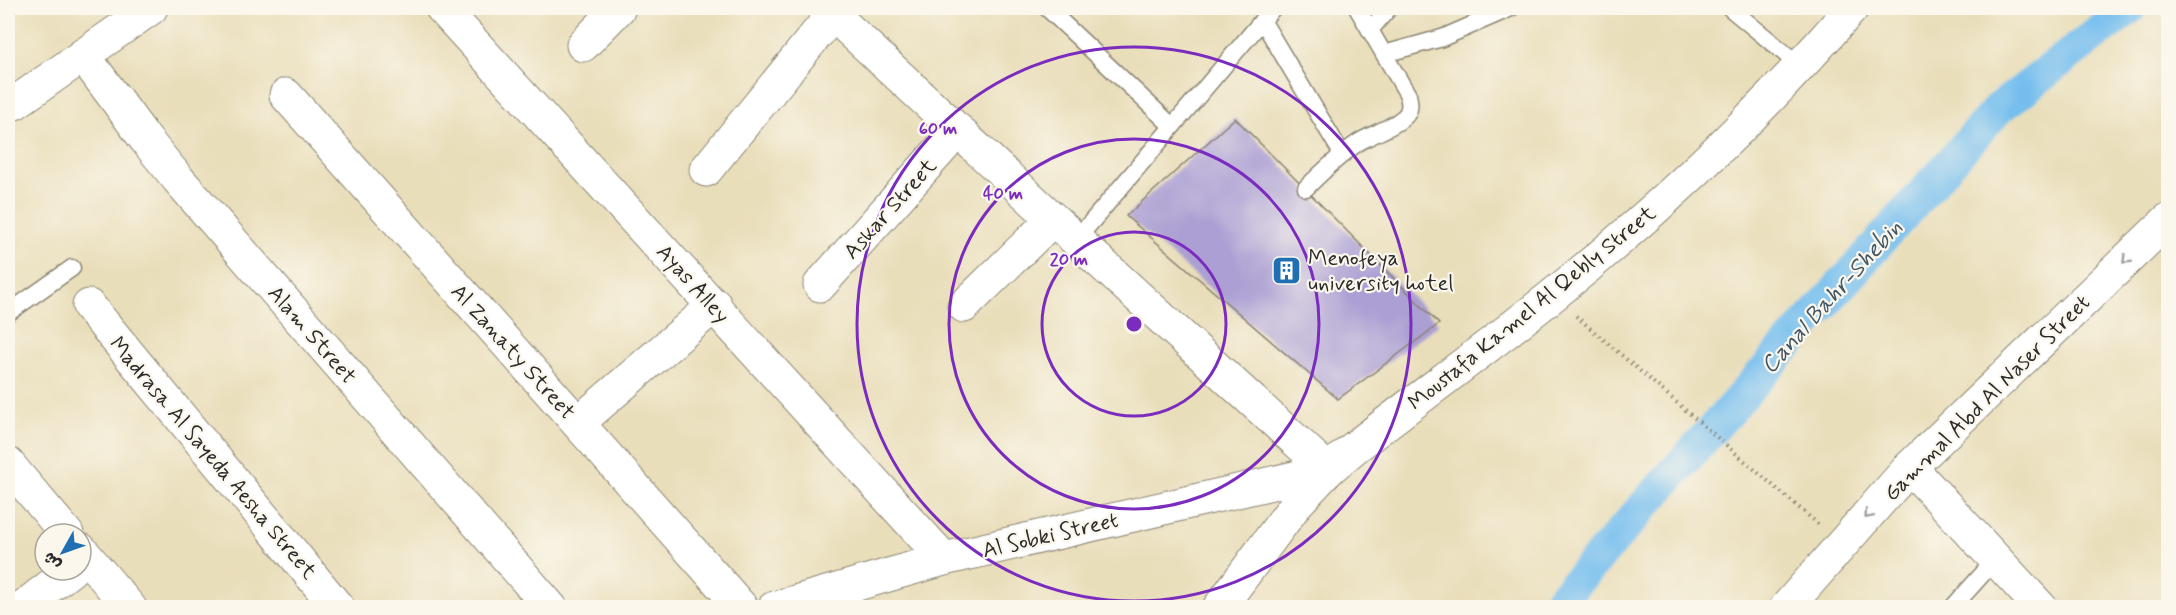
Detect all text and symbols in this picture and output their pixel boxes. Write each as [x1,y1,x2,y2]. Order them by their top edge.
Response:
text: 60 m [919,117,957,141]
street label: Askar Street [838,153,943,266]
text: 40 m [983,182,1023,206]
street label: Moustafa Kamel Al Qebly Street [1403,200,1662,417]
water label: Canal Bahr-Shebin [1755,213,1910,381]
street label: Ayas Alley [650,239,735,330]
place label: Menofeya university hotel [1308,245,1454,298]
text: 20 m [1050,248,1088,272]
one-way arrow [2123,253,2134,264]
building icon: Menofeya university hotel [1271,254,1303,286]
street label: Al Zanaty Street [444,279,581,426]
street label: Alam Street [261,280,362,390]
street label: Gammal Abd Al Naser Street [1878,289,2097,508]
centre of rings [1124,314,1144,334]
street label: Madrasa Al Sayeda Aesha Street [103,331,322,586]
street label: Al Sobki Street [980,507,1121,565]
one-way arrow [1864,508,1875,519]
north arrow [33,522,93,582]
text: ش [39,547,66,574]

